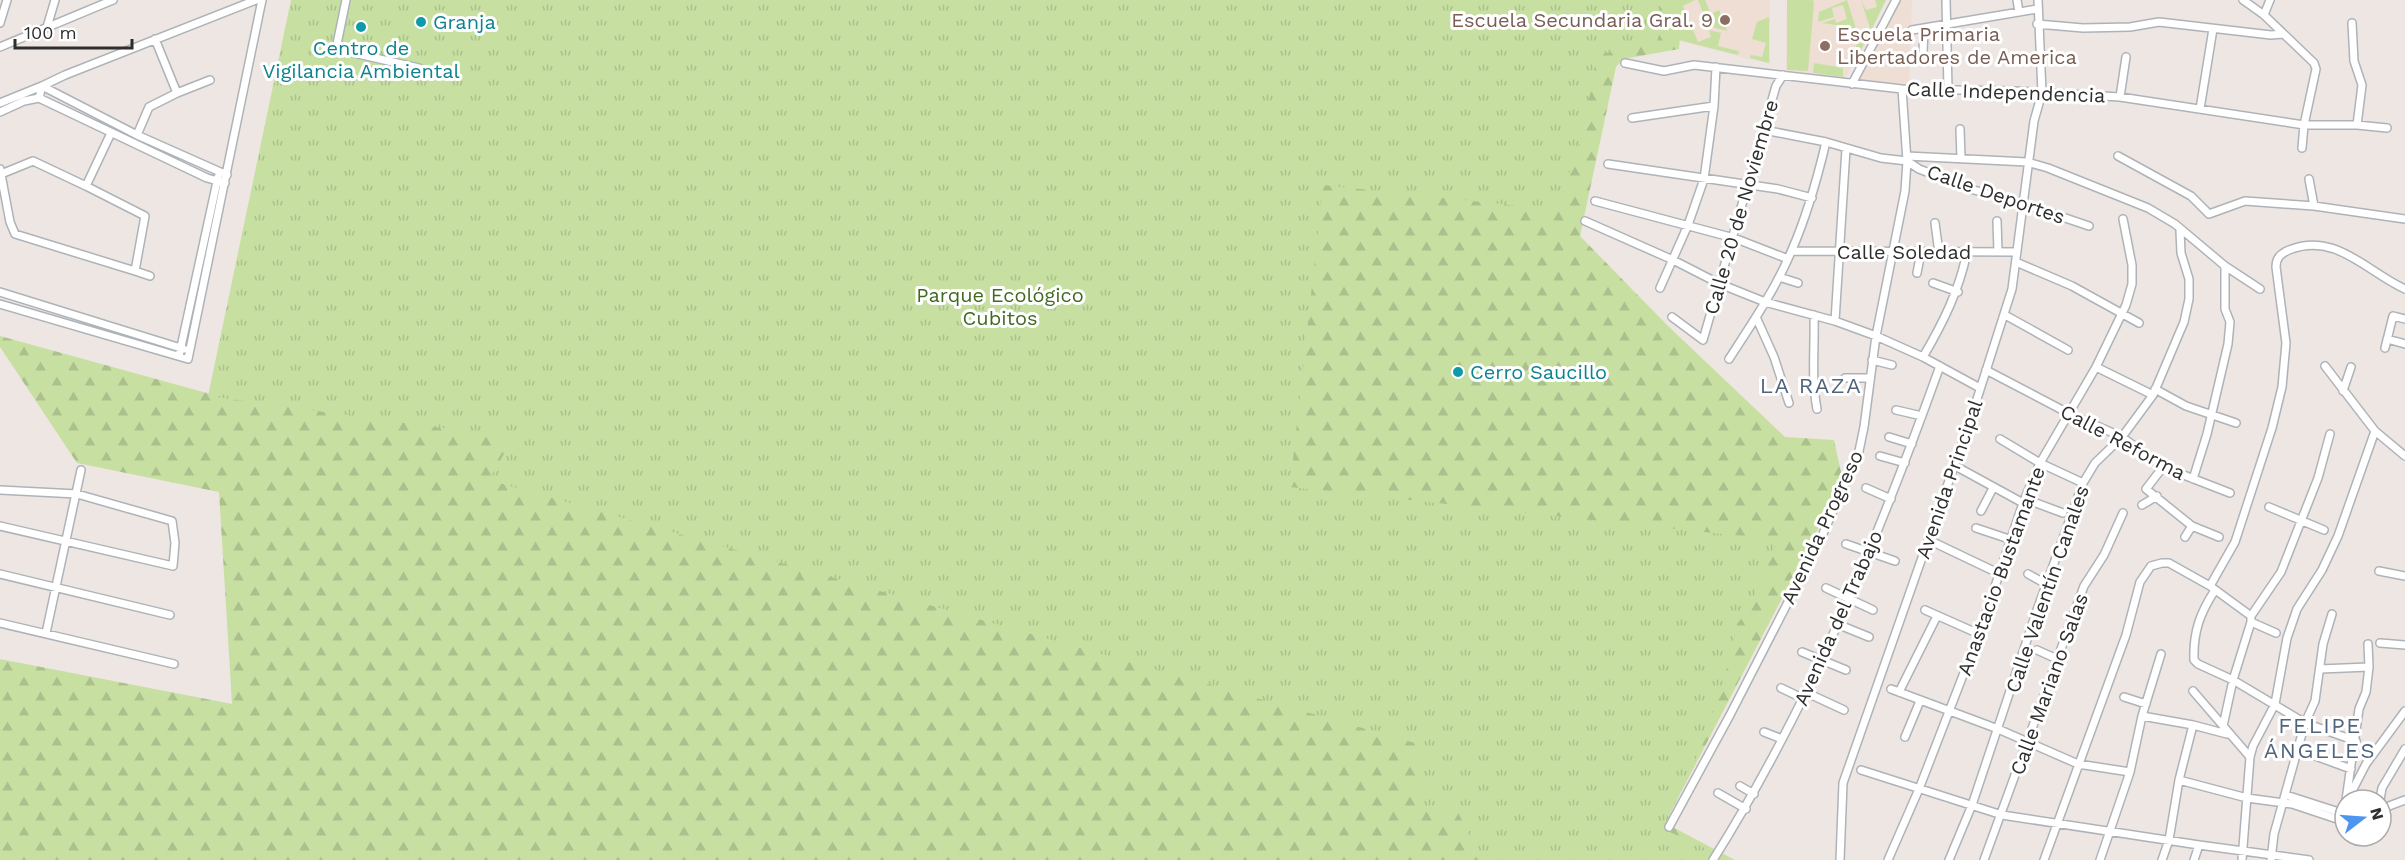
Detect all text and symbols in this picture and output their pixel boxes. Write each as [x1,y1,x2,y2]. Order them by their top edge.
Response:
place label: Escuela Secundaria Gral. 9 [1451,8,1713,32]
place label: Granja [433,10,496,34]
scale bar [15,12,132,50]
marker: Escuela Secundaria Gral. 9 [1718,13,1732,27]
marker: Granja [414,15,428,29]
marker: Centro de Vigilancia Ambiental [354,20,368,34]
text: 100 m [24,22,77,43]
place label: Escuela Primaria Libertadores de America [1837,22,2077,69]
place label: Centro de Vigilancia Ambiental [262,36,460,83]
marker: Escuela Primaria Libertadores de America [1818,39,1832,53]
street label: Calle Independencia [1906,77,2106,107]
street label: Calle 20 de Noviembre [1699,97,1783,317]
street label: Calle Deportes [1924,159,2068,229]
street label: Calle Soledad [1837,240,1971,264]
park label: Parque Ecológico Cubitos [916,283,1084,330]
place label: Cerro Saucillo [1470,360,1607,384]
marker: Cerro Saucillo [1451,365,1465,379]
district label: LA RAZA [1760,373,1862,398]
street label: Avenida Principal [1910,396,1988,562]
street label: Calle Reforma [2056,399,2190,485]
street label: Avenida Progreso [1776,446,1868,608]
street label: Anastacio Bustamante [1952,463,2050,679]
street label: Calle Valentín Canales [2000,482,2094,696]
street label: Avenida del Trabajo [1789,527,1887,709]
street label: Calle Mariano Salas [2005,590,2093,778]
district label: FELIPE ÁNGELES [2264,713,2376,763]
north arrow [2333,788,2393,848]
text: N [2366,805,2388,822]

